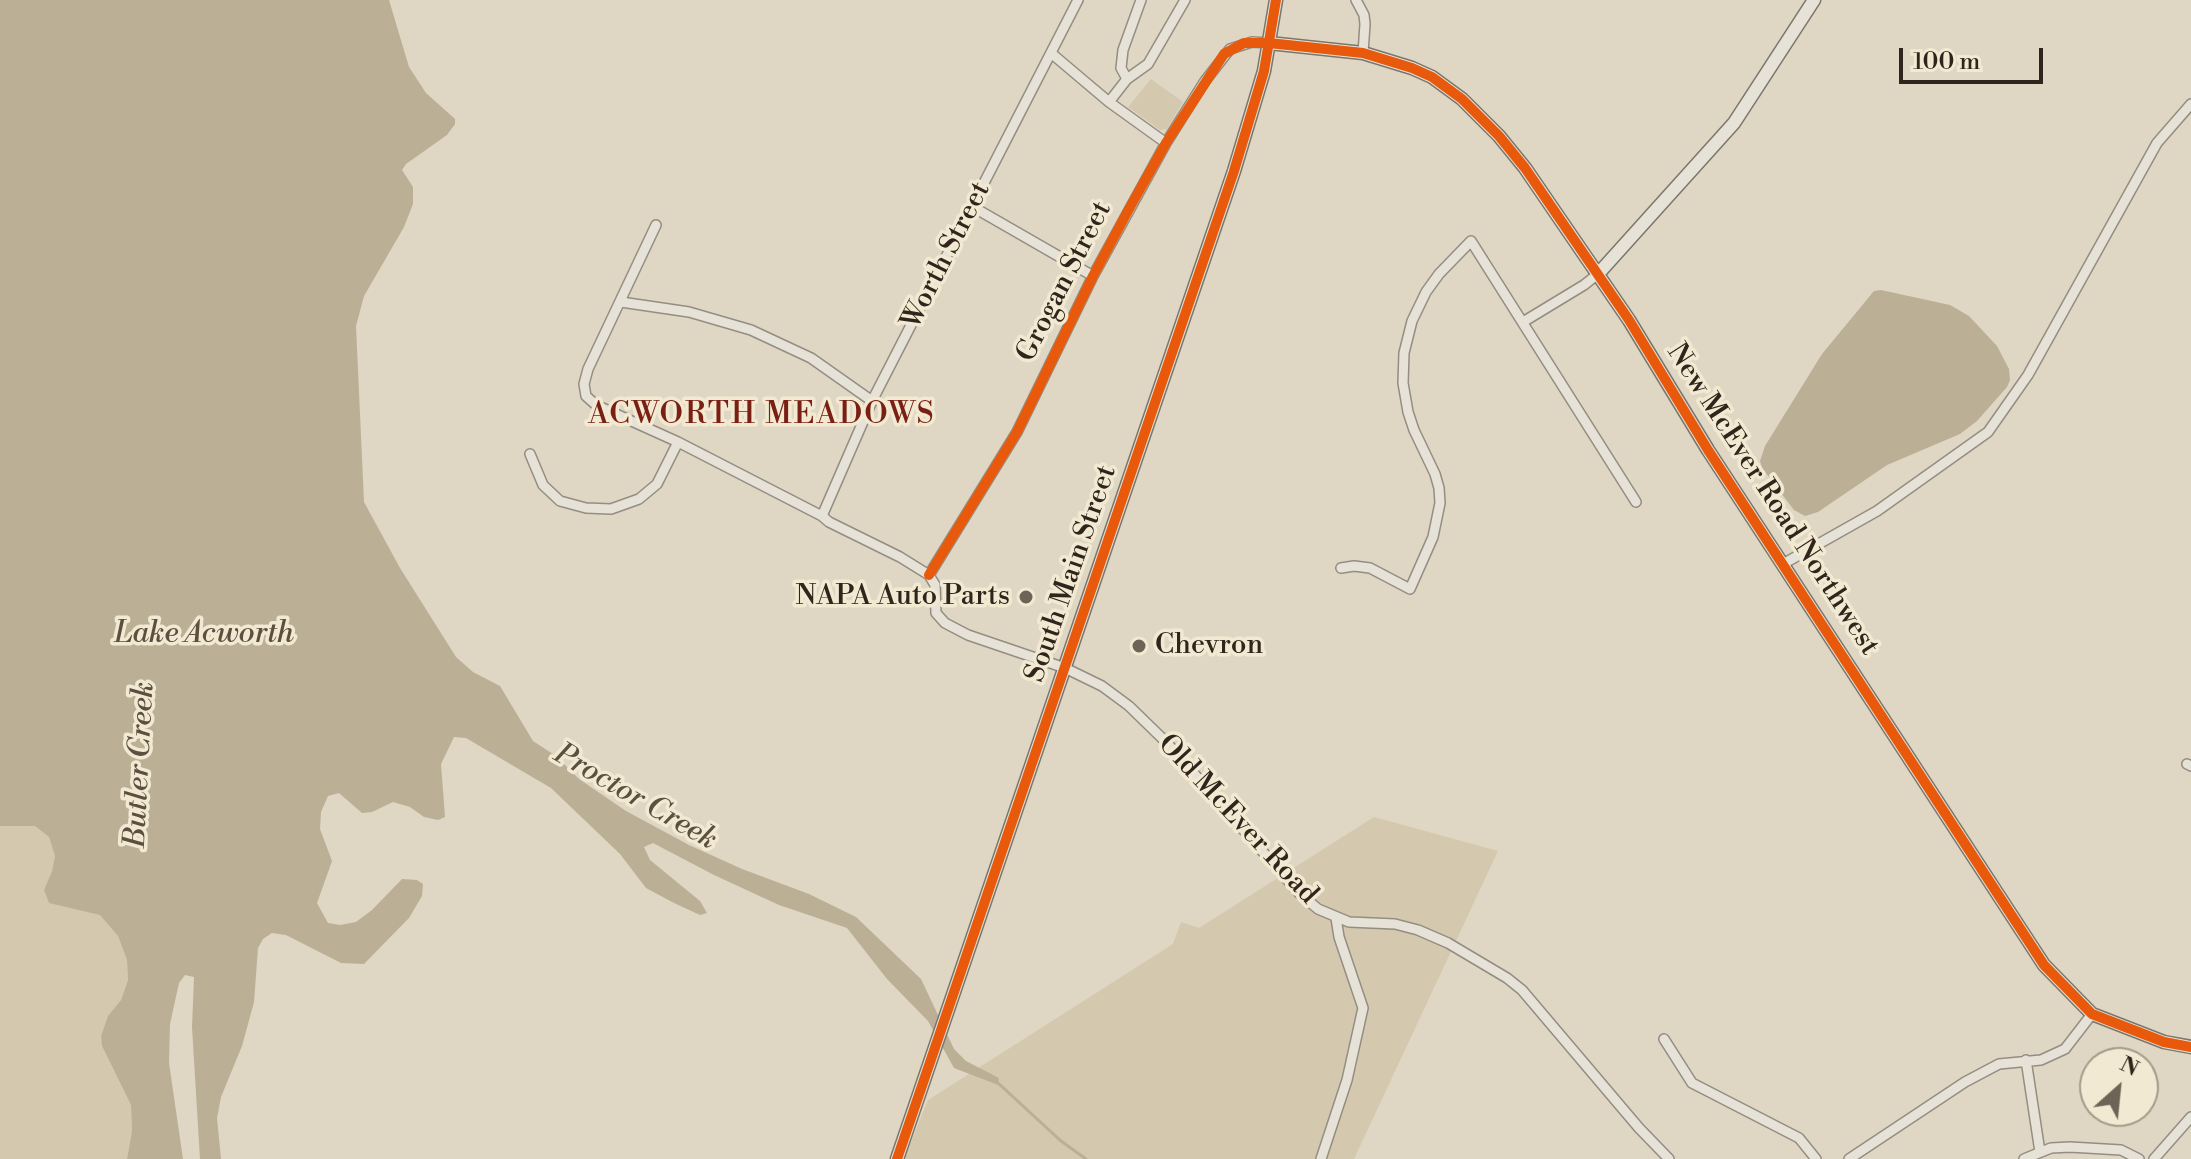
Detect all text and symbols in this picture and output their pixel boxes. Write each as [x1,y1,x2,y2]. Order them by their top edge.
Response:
scale bar [1903,32,2047,82]
text: 100 m [1913,47,1980,77]
street label: Worth Street [896,177,998,335]
street label: Grogan Street [1010,196,1120,368]
street label: New McEver Road Northwest [1659,338,1885,662]
district label: ACWORTH MEADOWS [588,398,936,434]
street label: South Main Street [1019,461,1125,687]
place label: NAPA Auto Parts [796,580,1010,614]
marker: NAPA Auto Parts [1017,588,1035,606]
water label: Lake Acworth [114,617,294,653]
place label: Chevron [1155,629,1263,663]
marker: Chevron [1130,637,1148,655]
water label: Butler Creek [119,681,163,849]
street label: Old McEver Road [1150,728,1324,912]
water label: Proctor Creek [547,737,723,859]
north arrow [2079,1047,2159,1127]
text: N [2115,1051,2143,1083]

